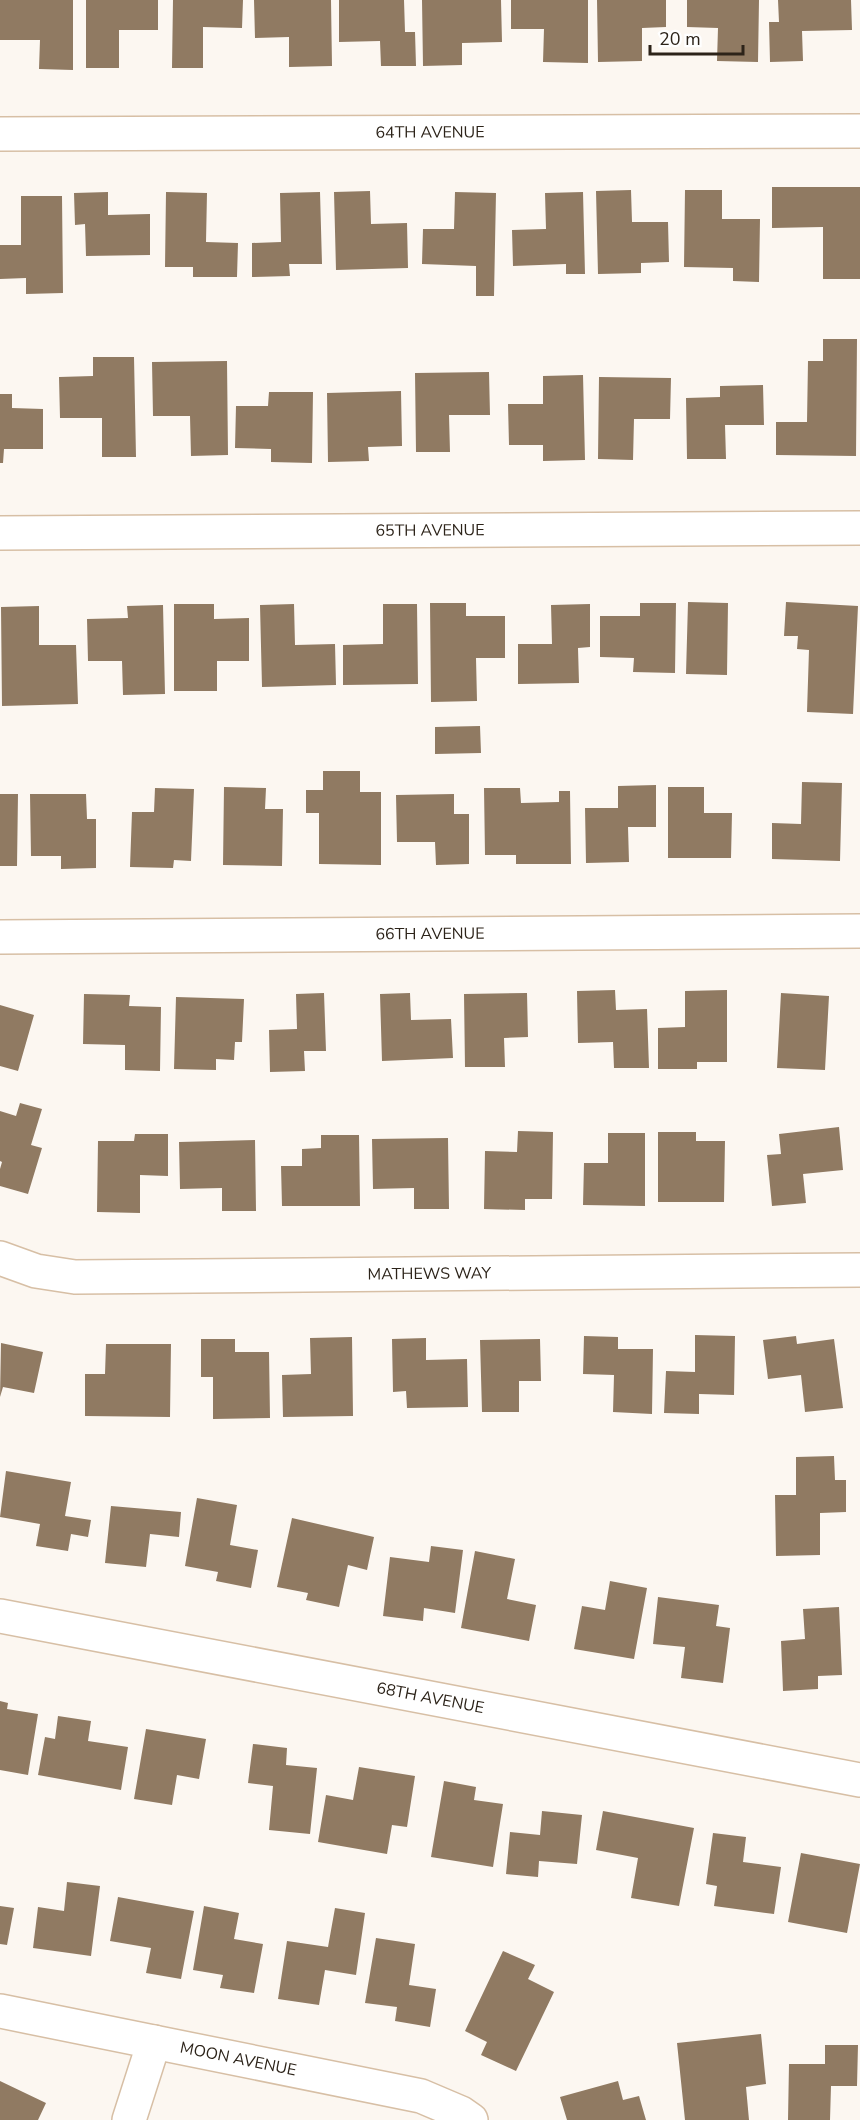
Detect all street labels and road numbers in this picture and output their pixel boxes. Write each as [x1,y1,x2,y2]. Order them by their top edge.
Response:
street label: 64TH AVENUE [375,121,485,144]
street label: 65TH AVENUE [375,519,485,542]
street label: 66TH AVENUE [375,923,485,945]
street label: MATHEWS WAY [367,1262,492,1285]
street label: 68TH AVENUE [375,1677,486,1719]
street label: MOON AVENUE [178,2037,298,2082]

